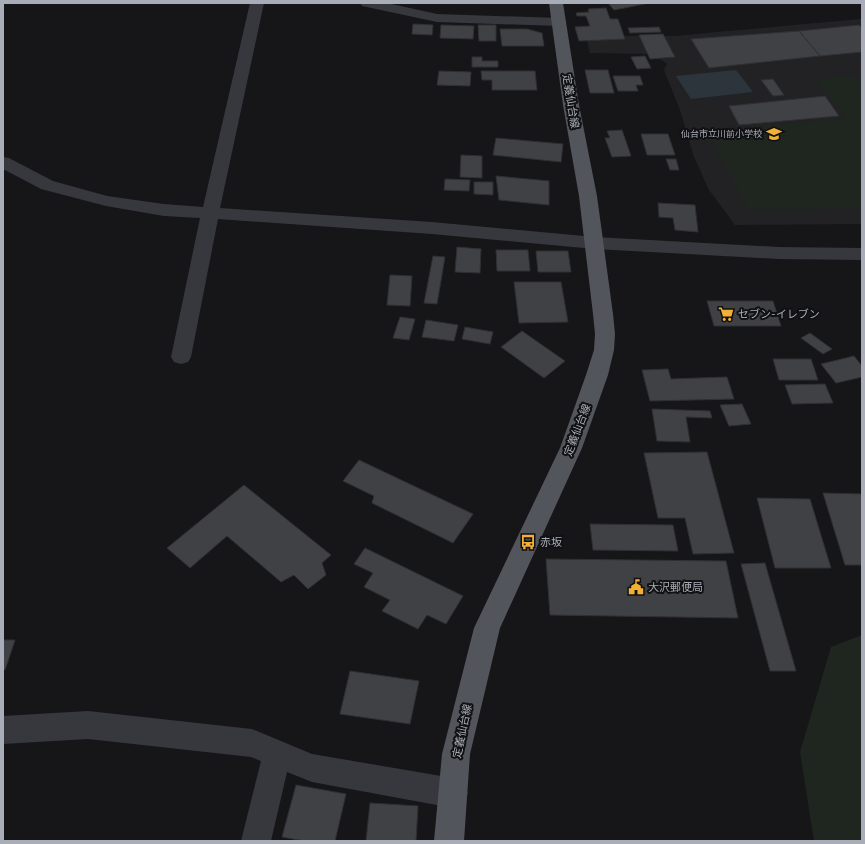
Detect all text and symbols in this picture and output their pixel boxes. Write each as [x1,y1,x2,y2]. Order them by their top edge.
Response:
street label: 定義仙台線 [560,73,582,129]
school or university icon: 仙台市立川前小学校 [765,125,783,143]
place label: 仙台市立川前小学校 [680,128,762,139]
supermarket icon: セブン-イレブン [717,305,735,323]
place label: セブン-イレブン [738,307,820,321]
street label: 定義仙台線 [561,402,593,458]
bus stop icon: 赤坂 [519,533,537,551]
place label: 赤坂 [540,535,562,549]
public building icon: 大沢郵便局 [627,578,645,596]
place label: 大沢郵便局 [648,580,703,594]
street label: 定義仙台線 [449,703,475,759]

